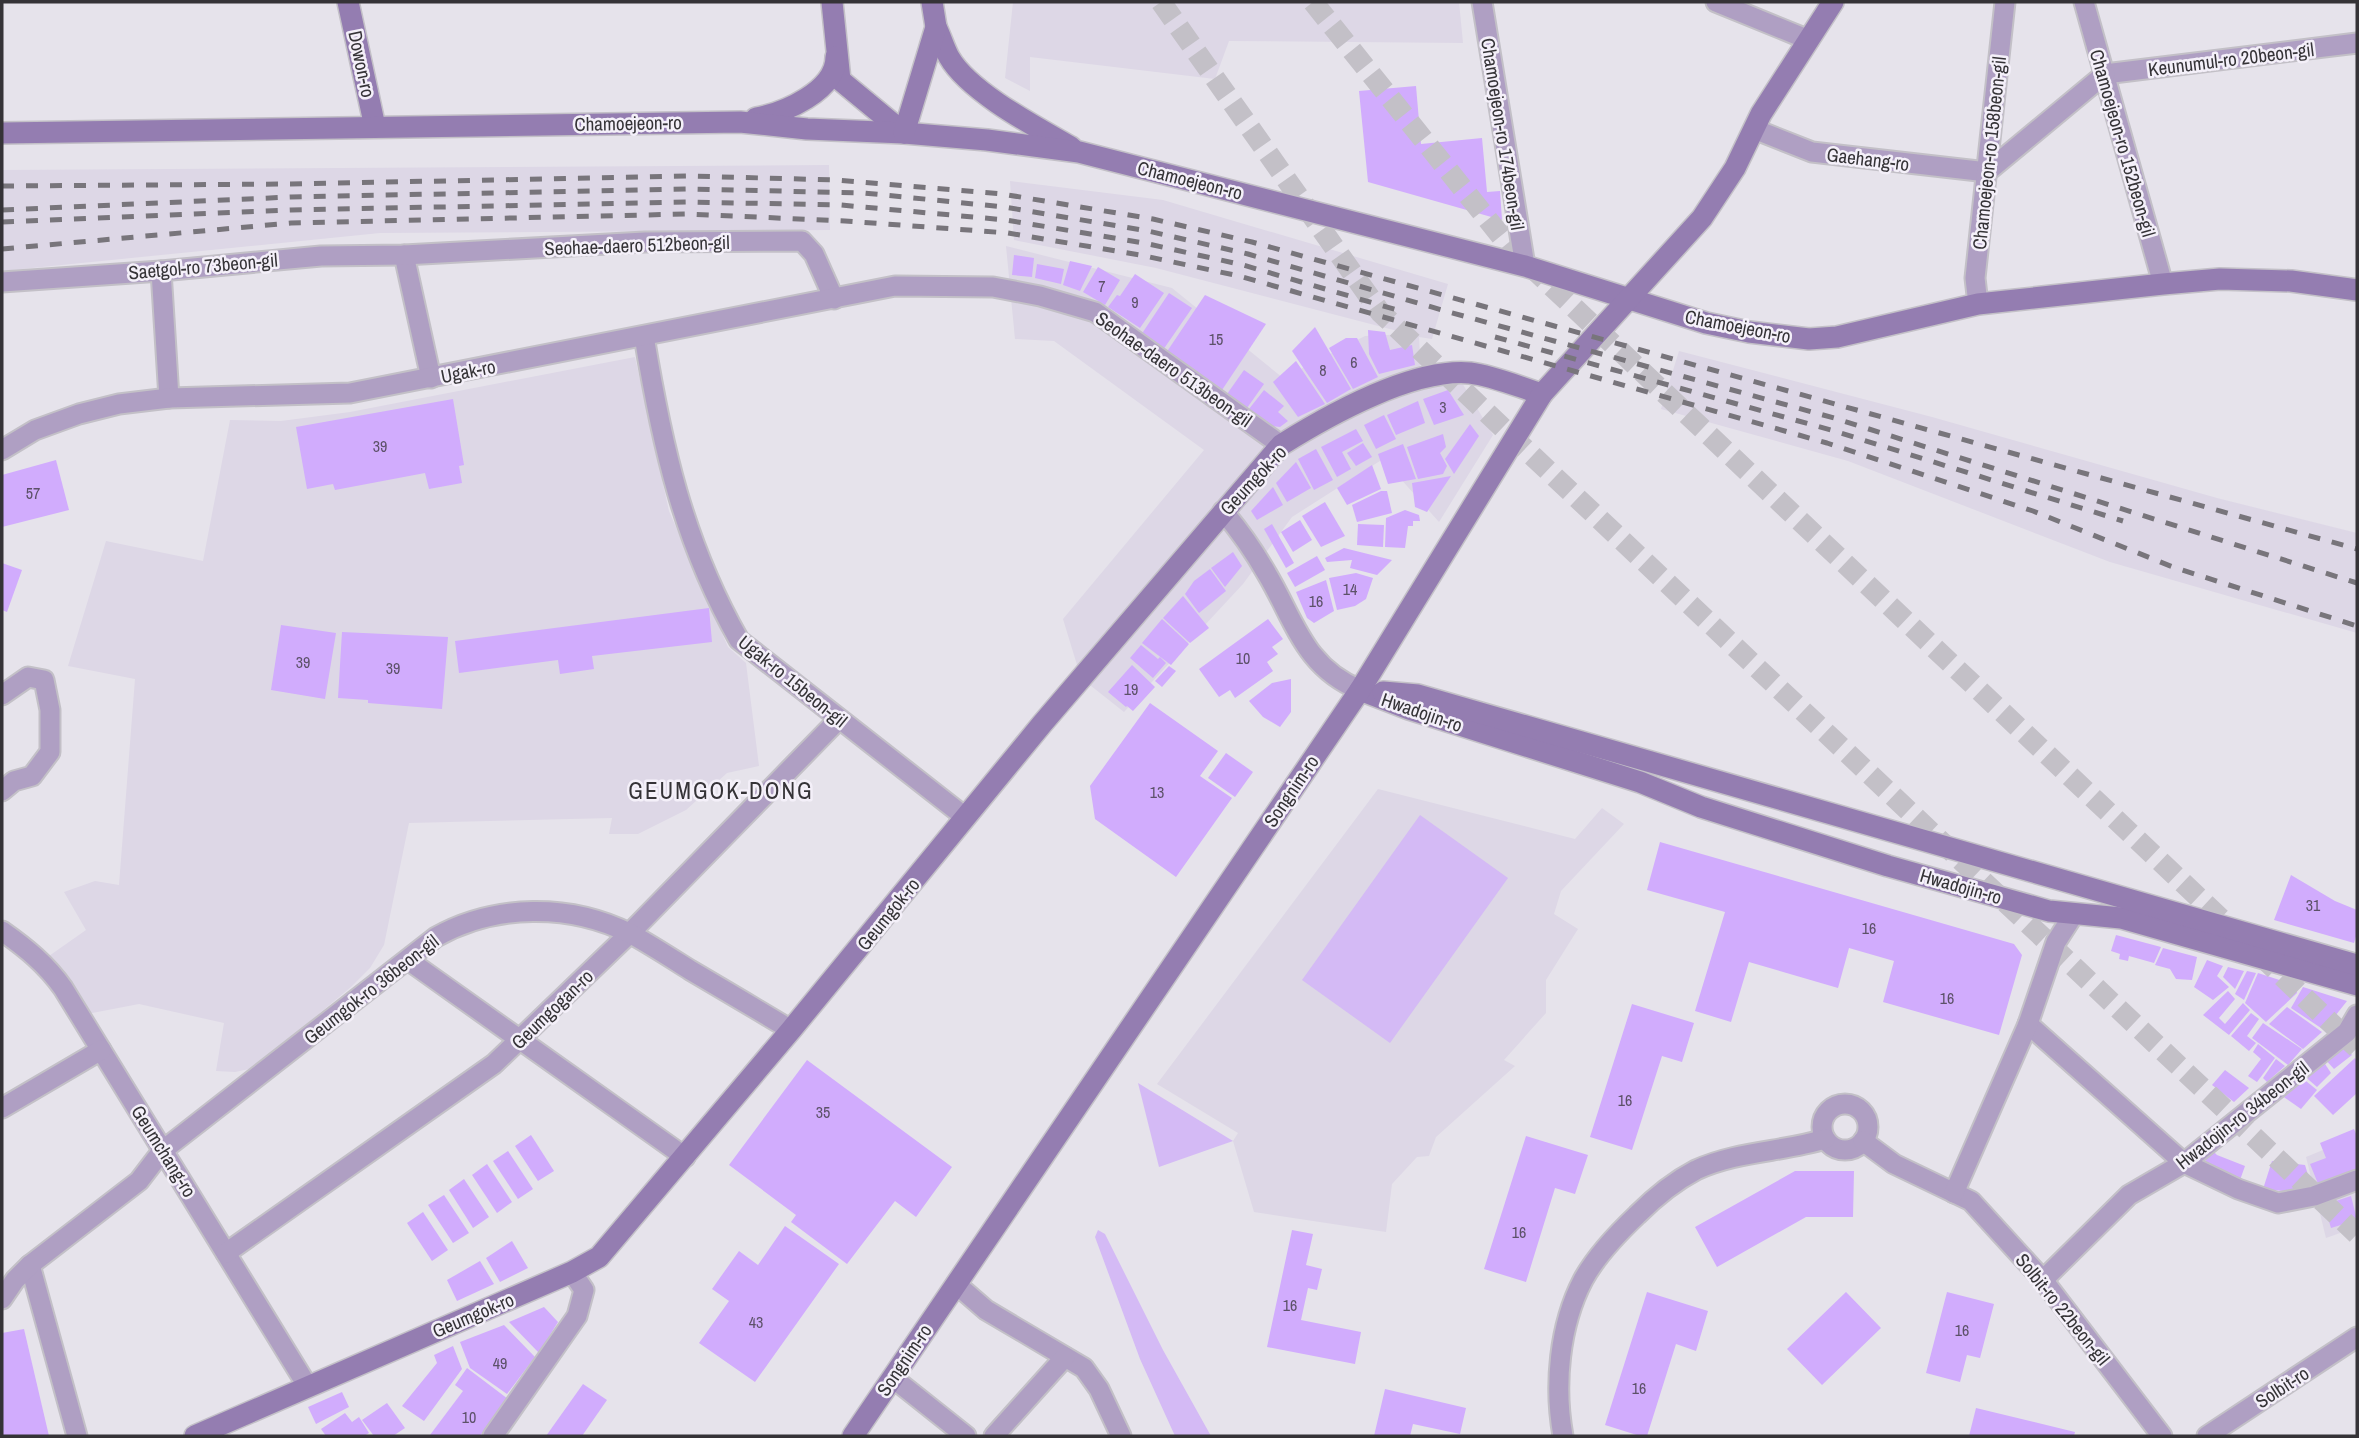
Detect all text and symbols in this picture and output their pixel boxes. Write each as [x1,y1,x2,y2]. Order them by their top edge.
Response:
street label: Dowon-ro [342,28,382,100]
street label: Chamoejeon-ro 174beon-gil [1475,36,1531,232]
street label: Keunumul-ro 20beon-gil [2146,36,2316,82]
street label: Chamoejeon-ro 152beon-gil [2084,46,2162,240]
street label: Chamoejeon-ro 158beon-gil [1966,55,2012,251]
street label: Chamoejeon-ro [574,109,682,137]
street label: Gaehang-ro [1825,141,1911,177]
street label: Chamoejeon-ro [1135,154,1245,206]
street label: Seohae-daero 512beon-gil [544,229,730,261]
street label: Saetgol-ro 73beon-gil [127,247,279,285]
house number: 7 [1098,275,1106,297]
house number: 9 [1131,291,1139,313]
street label: Chamoejeon-ro [1683,303,1793,349]
street label: Seohae-daero 513beon-gil [1091,305,1257,433]
house number: 15 [1209,328,1223,350]
house number: 6 [1350,351,1358,373]
street label: Ugak-ro [438,353,498,389]
house number: 8 [1319,359,1327,381]
house number: 3 [1439,396,1447,418]
house number: 39 [373,435,387,457]
street label: Geumgok-ro [1214,439,1292,521]
house number: 57 [26,482,40,504]
house number: 14 [1343,578,1357,600]
house number: 16 [1309,590,1323,612]
street label: Ugak-ro 15beon-gil [733,629,853,733]
house number: 10 [1236,647,1250,669]
house number: 39 [296,651,310,673]
house number: 39 [386,657,400,679]
house number: 19 [1124,678,1138,700]
street label: Hwadojin-ro [1378,686,1466,738]
street label: Songnim-ro [1257,750,1325,832]
district label: GEUMGOK-DONG [628,775,814,806]
house number: 13 [1150,781,1164,803]
street label: Hwadojin-ro [1917,862,2005,910]
street label: Geumgok-ro [851,872,925,956]
house number: 31 [2306,894,2321,916]
house number: 16 [1862,917,1876,939]
street label: Geumgok-ro 36beon-gil [298,928,444,1050]
street label: Geumgogan-ro [505,963,599,1055]
house number: 16 [1940,987,1954,1009]
street label: Hwadojin-ro 34beon-gil [2170,1055,2314,1175]
house number: 16 [1618,1089,1632,1111]
street label: Geumchang-ro [125,1100,203,1202]
house number: 35 [816,1101,830,1123]
house number: 16 [1512,1221,1526,1243]
street label: Solbit-ro 22beon-gil [2010,1248,2116,1370]
street label: Geumgok-ro [428,1286,518,1344]
house number: 16 [1283,1294,1297,1316]
house number: 43 [749,1311,763,1333]
street label: Songnim-ro [870,1319,938,1401]
house number: 16 [1955,1319,1969,1341]
house number: 49 [493,1352,507,1374]
street label: Solbit-ro [2250,1360,2314,1414]
house number: 16 [1632,1377,1646,1399]
house number: 10 [462,1406,476,1428]

